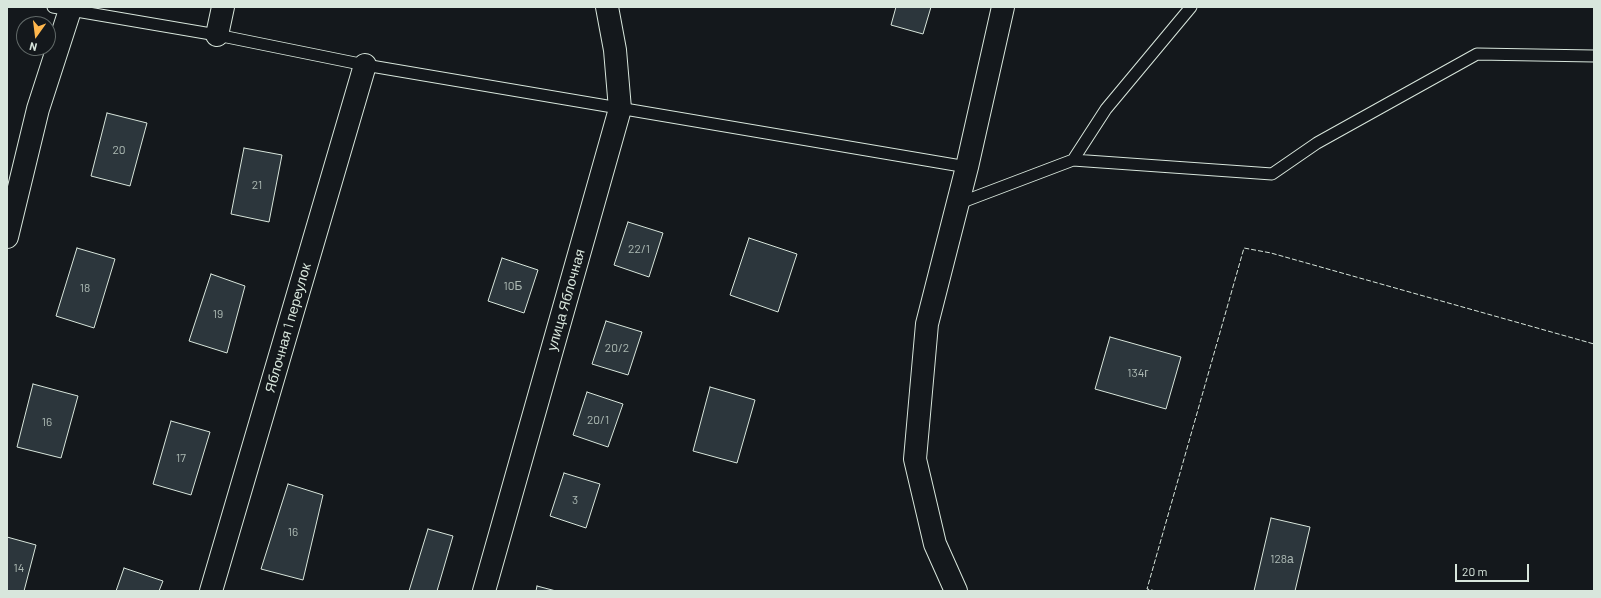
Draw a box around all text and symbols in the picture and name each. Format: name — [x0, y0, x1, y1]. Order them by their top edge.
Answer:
north arrow — [16, 16, 56, 56]
text: N — [28, 40, 38, 54]
house number: 20 — [112, 143, 126, 157]
house number: 21 — [252, 178, 262, 192]
house number: 22/1 — [628, 242, 650, 256]
street label: улица Яблочная — [543, 247, 589, 353]
street label: Яблочная 1 переулок — [261, 261, 315, 395]
house number: 10Б — [504, 279, 522, 293]
house number: 18 — [80, 281, 90, 295]
house number: 19 — [213, 307, 223, 321]
house number: 20/2 — [605, 341, 629, 355]
house number: 134г — [1127, 366, 1149, 380]
house number: 20/1 — [587, 413, 609, 427]
house number: 16 — [42, 415, 52, 429]
house number: 17 — [176, 451, 186, 465]
house number: 3 — [572, 493, 578, 507]
house number: 16 — [288, 525, 298, 539]
house number: 128а — [1270, 552, 1294, 566]
scale bar — [1457, 556, 1531, 582]
house number: 14 — [14, 561, 24, 575]
text: 20 m — [1462, 564, 1488, 578]

